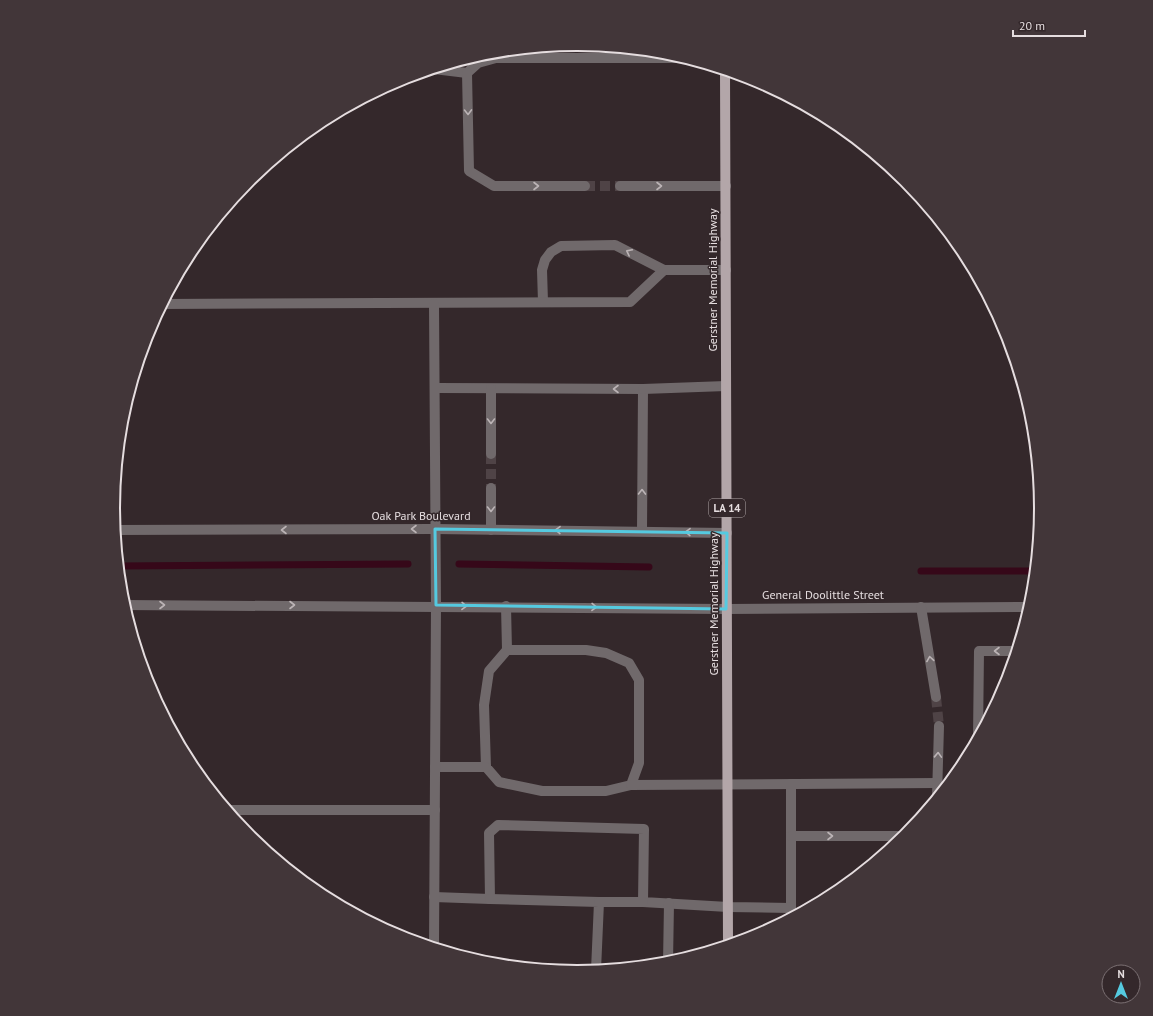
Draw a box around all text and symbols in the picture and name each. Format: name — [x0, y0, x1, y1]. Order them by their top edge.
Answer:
scale bar — [1013, 12, 1085, 38]
text: 20 m — [1019, 18, 1045, 33]
one-way arrow — [463, 109, 472, 115]
one-way arrow — [533, 182, 539, 190]
one-way arrow — [656, 182, 662, 190]
street label: Gerstner Memorial Highway — [705, 208, 720, 351]
one-way arrow — [626, 249, 633, 257]
one-way arrow — [613, 385, 619, 393]
one-way arrow — [487, 418, 495, 424]
one-way arrow — [638, 489, 646, 495]
road number: LA 14 — [709, 499, 745, 517]
one-way arrow — [487, 506, 495, 512]
street label: Oak Park Boulevard — [371, 508, 471, 523]
one-way arrow — [281, 525, 287, 534]
one-way arrow — [411, 525, 417, 533]
one-way arrow — [555, 526, 561, 534]
one-way arrow — [685, 528, 691, 536]
street label: Gerstner Memorial Highway — [706, 532, 721, 675]
street label: General Doolittle Street — [762, 587, 884, 602]
one-way arrow — [159, 601, 165, 609]
one-way arrow — [289, 601, 295, 609]
one-way arrow — [461, 602, 467, 610]
one-way arrow — [591, 603, 597, 611]
one-way arrow — [994, 647, 1000, 655]
one-way arrow — [926, 656, 934, 662]
one-way arrow — [934, 752, 942, 758]
one-way arrow — [827, 832, 833, 840]
north arrow — [1101, 964, 1141, 1004]
text: N — [1117, 967, 1125, 981]

